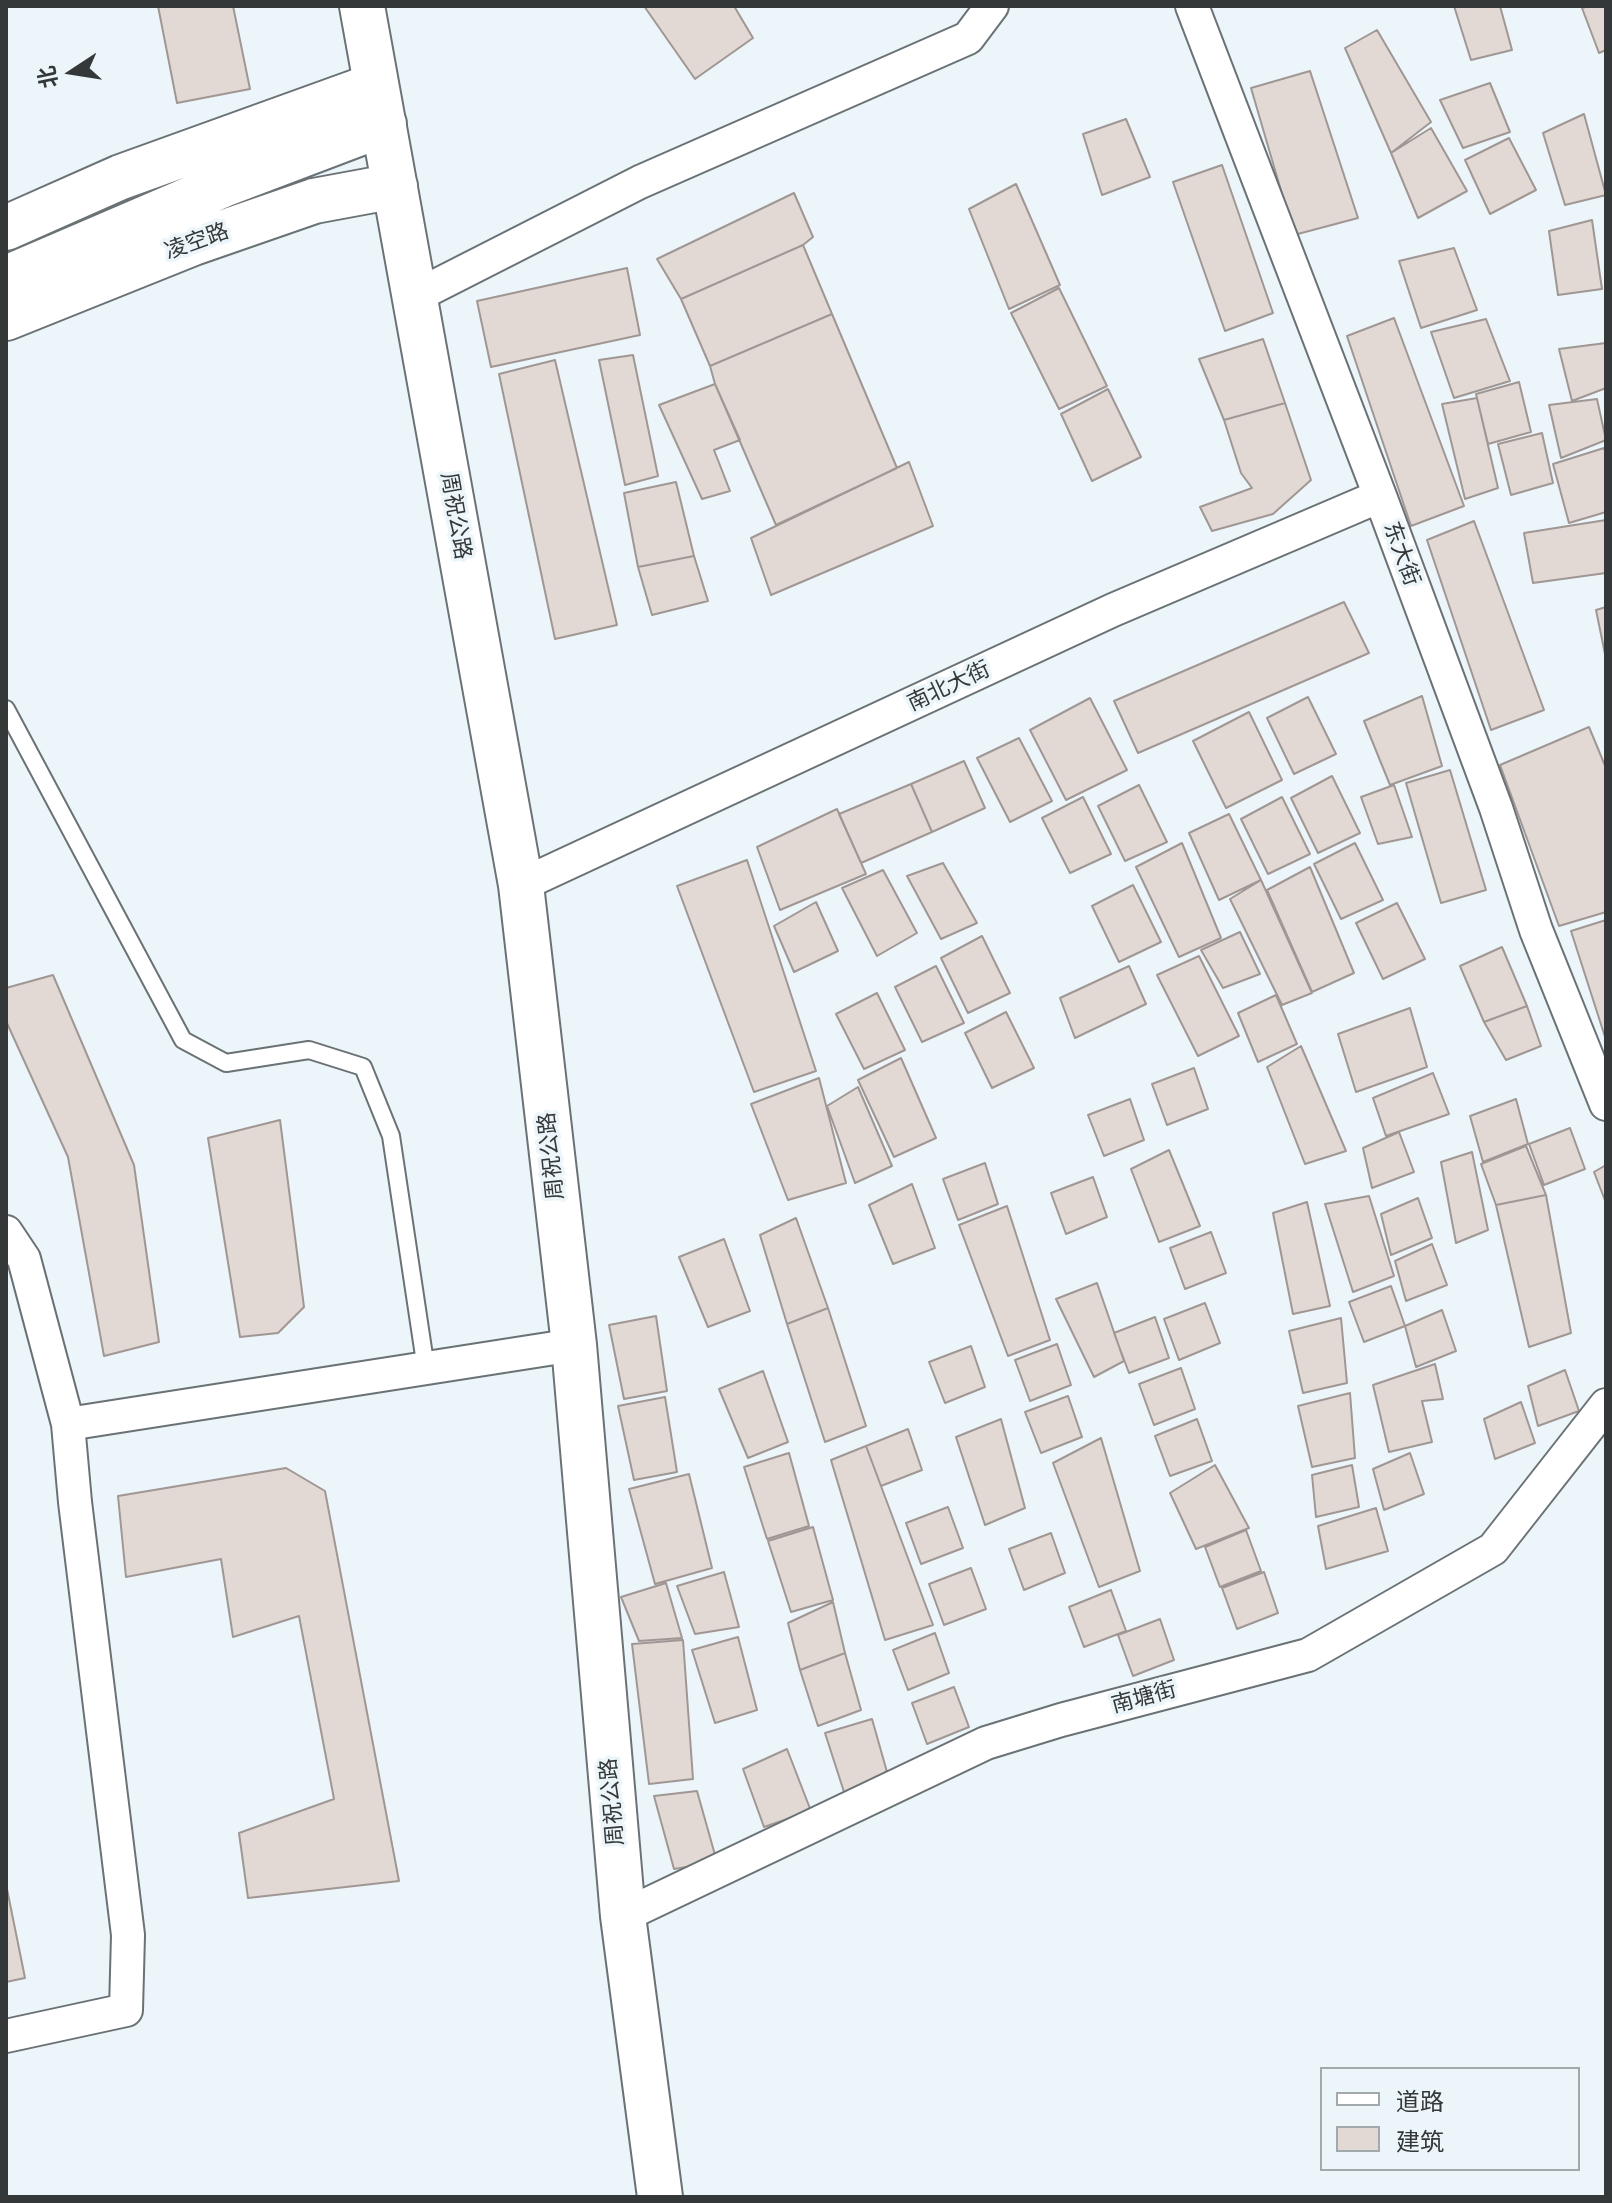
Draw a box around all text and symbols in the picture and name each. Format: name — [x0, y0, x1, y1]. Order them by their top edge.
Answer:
north arrow — [32, 32, 112, 112]
text: 北 — [34, 64, 63, 90]
street label: 凌空路 — [161, 218, 233, 266]
street label: 周祝公路 — [434, 470, 476, 562]
street label: 东大街 — [1377, 518, 1425, 590]
street label: 南北大街 — [904, 656, 994, 718]
street label: 周祝公路 — [534, 1111, 570, 1201]
street label: 南塘街 — [1109, 1677, 1179, 1719]
street label: 周祝公路 — [596, 1757, 630, 1847]
legend — [1320, 2067, 1580, 2171]
text: 道路 — [1396, 2088, 1444, 2115]
text: 建筑 — [1396, 2128, 1444, 2155]

